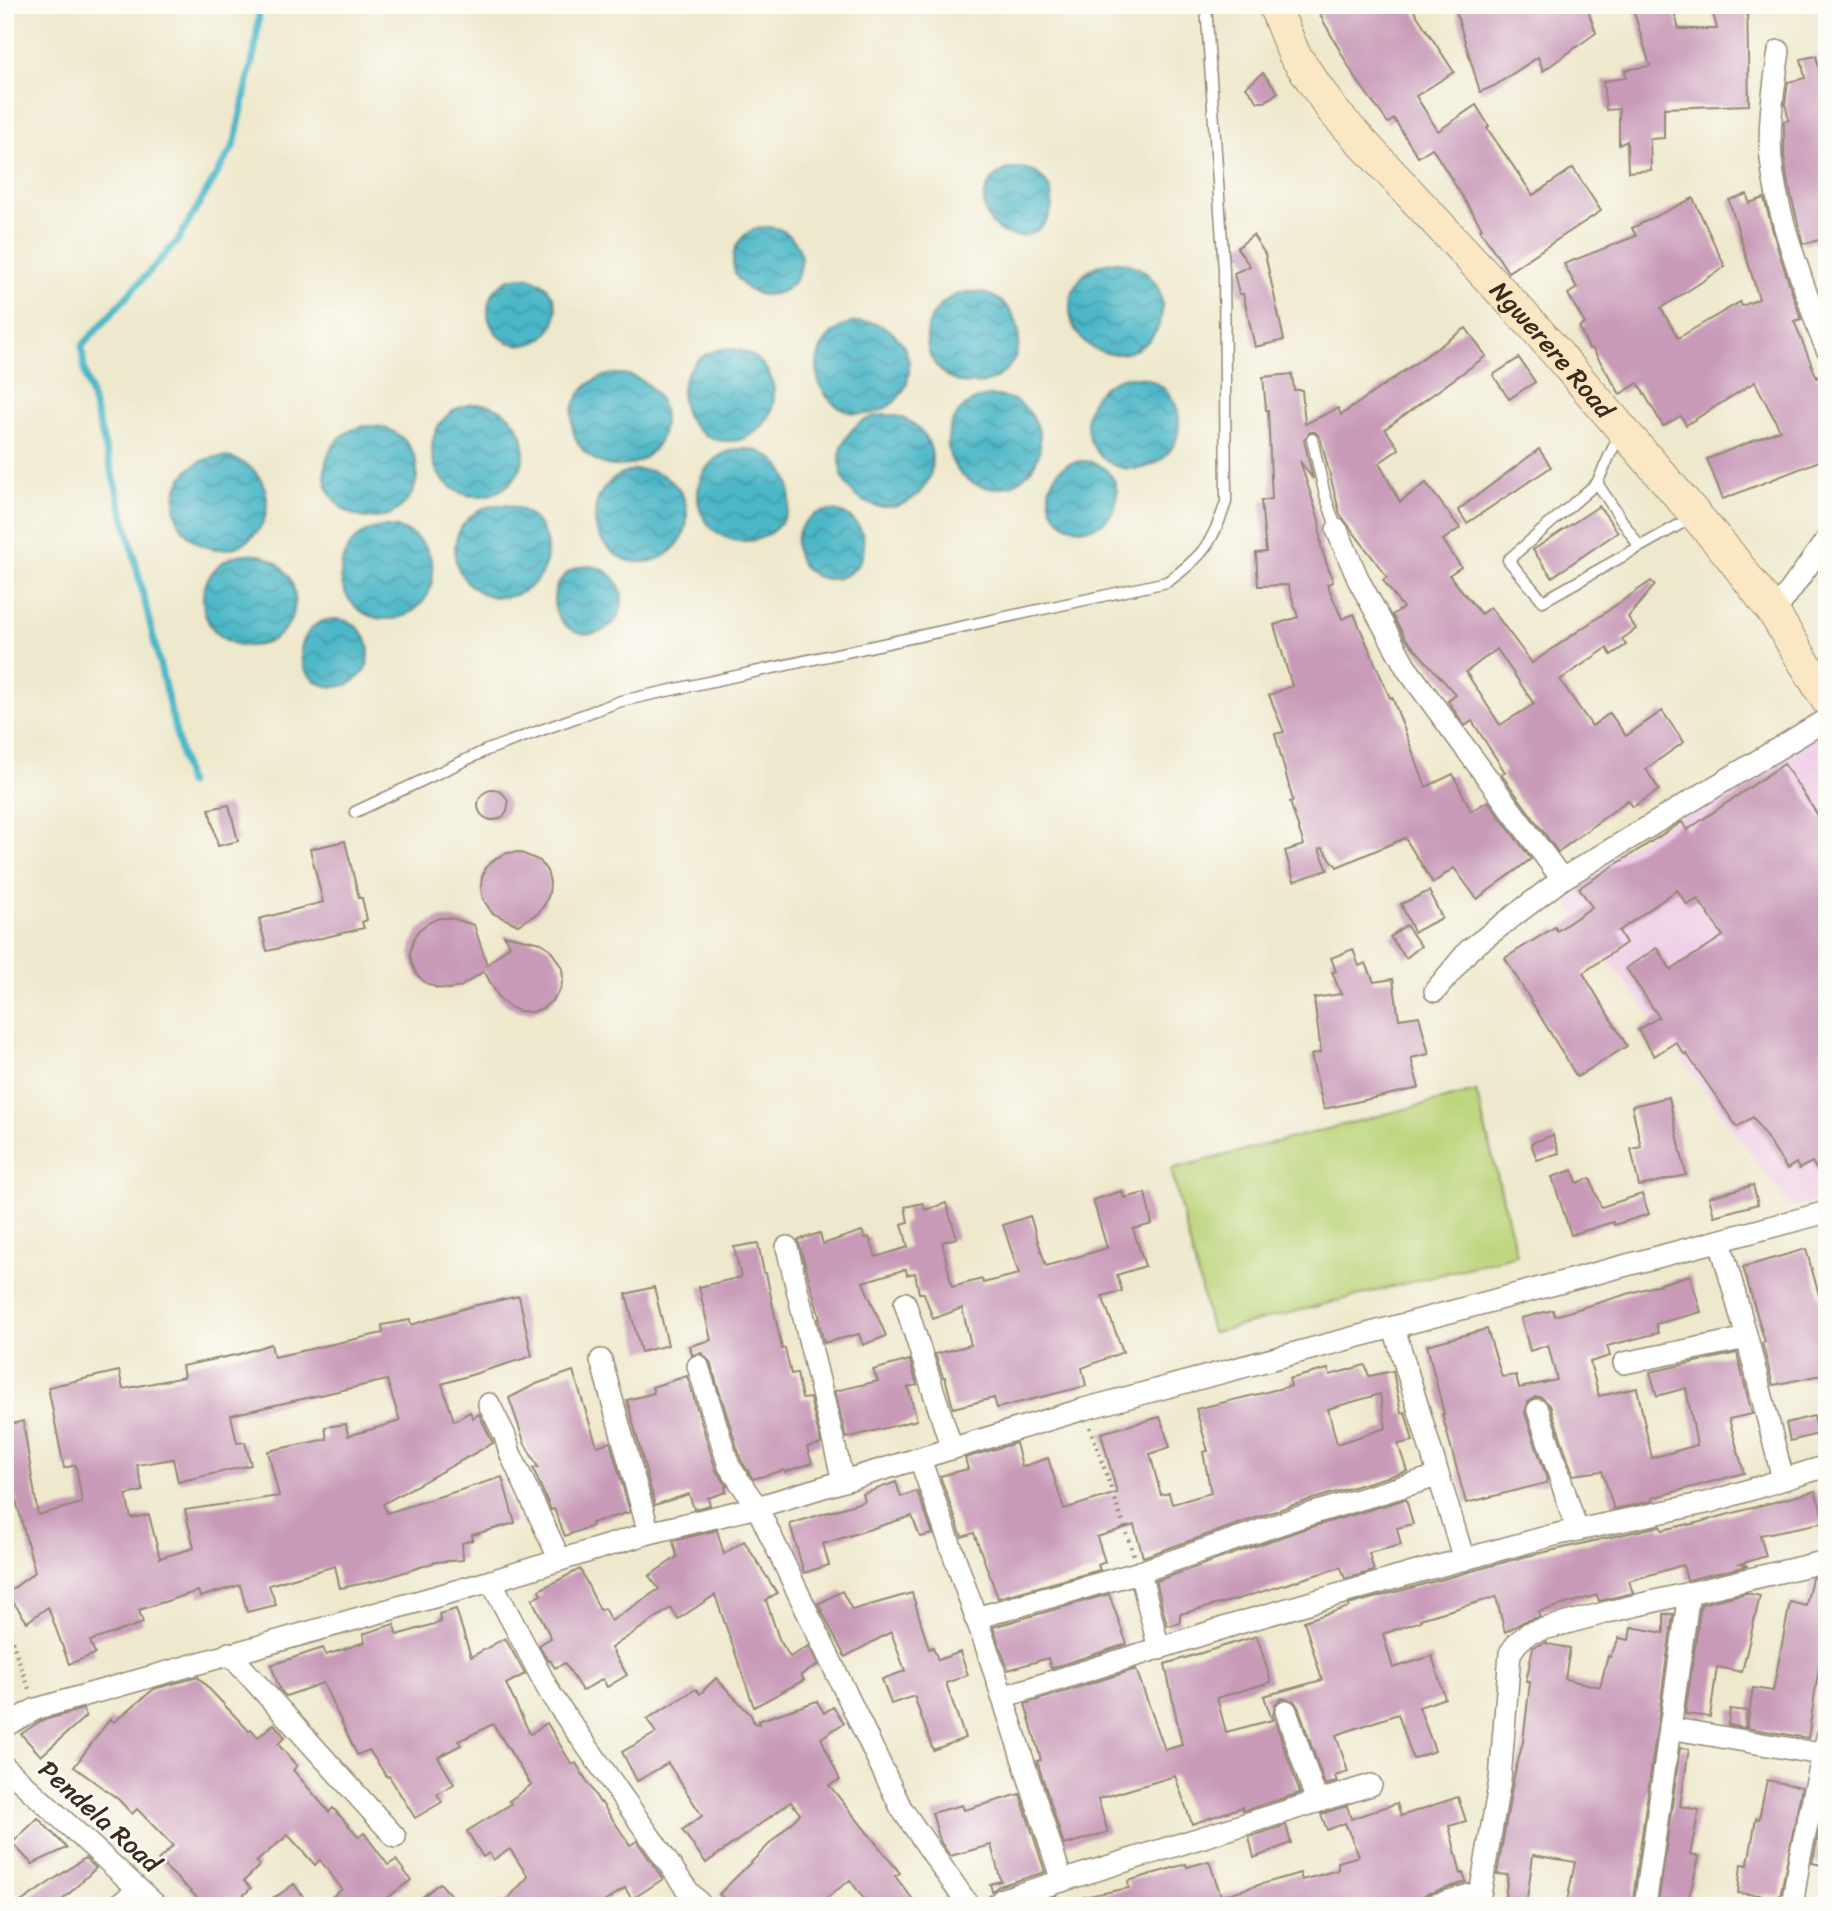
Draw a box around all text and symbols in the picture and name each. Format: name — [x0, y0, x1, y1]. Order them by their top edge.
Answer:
street label: Ngwerere Road — [1478, 269, 1628, 431]
street label: Pendela Road — [28, 1748, 174, 1886]

